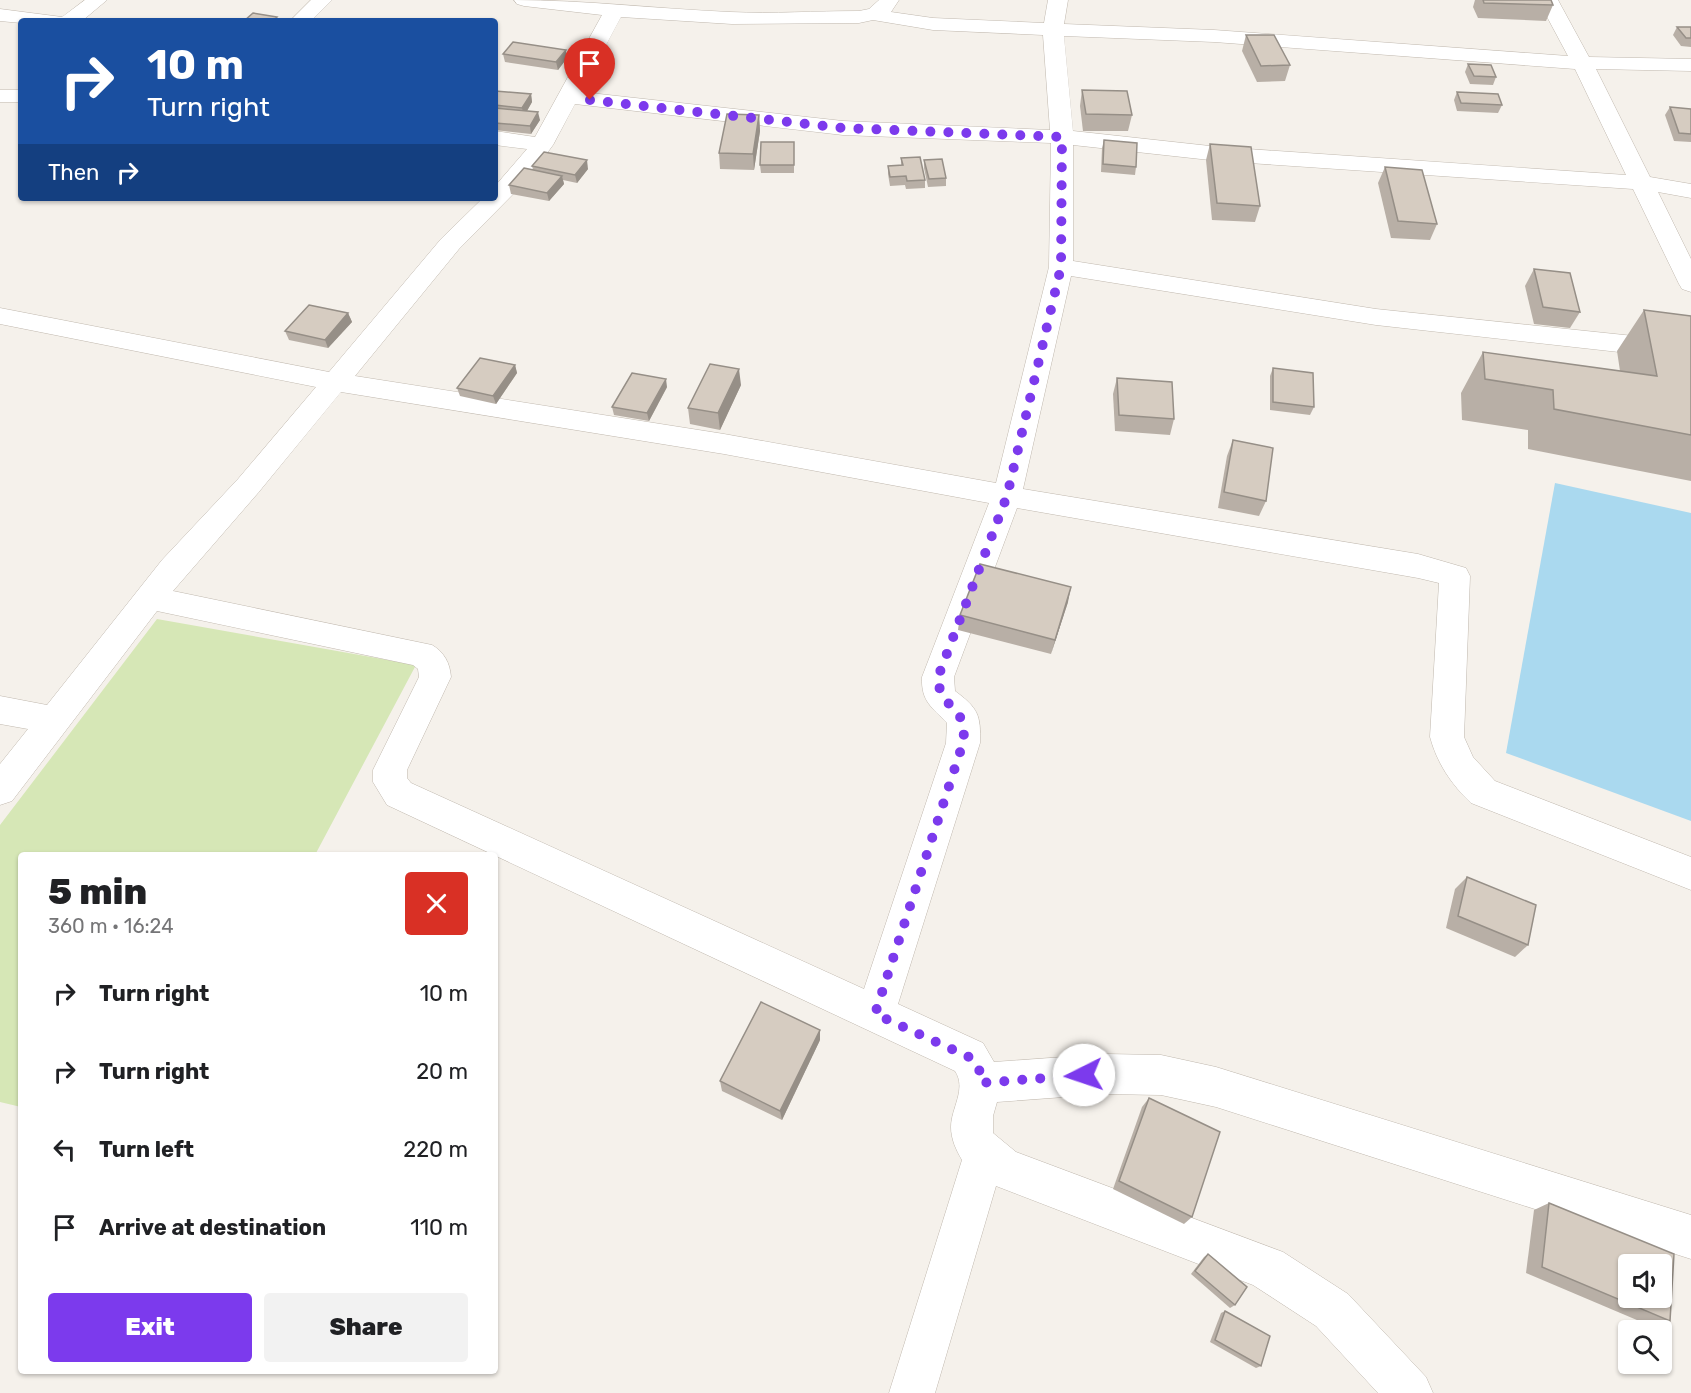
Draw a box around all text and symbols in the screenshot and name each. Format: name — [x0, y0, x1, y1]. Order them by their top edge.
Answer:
pin — [564, 38, 615, 100]
text: 10 m — [147, 40, 244, 90]
icon: right — [48, 42, 126, 120]
icon: arrive — [573, 47, 606, 80]
text: Turn right — [147, 91, 270, 123]
icon: right — [111, 156, 144, 189]
text: Then — [48, 159, 99, 186]
text: 5 min — [48, 870, 147, 913]
button: close — [405, 872, 468, 935]
text: 360 m · 16:24 — [48, 914, 174, 938]
icon: right — [48, 977, 81, 1010]
text: Turn right — [99, 980, 209, 1007]
text: 10 m — [420, 980, 468, 1007]
position arrow — [1052, 1043, 1116, 1107]
icon: right — [48, 1055, 81, 1088]
text: Turn right — [99, 1058, 209, 1085]
text: 20 m — [416, 1058, 468, 1085]
icon: left — [48, 1133, 81, 1166]
text: Turn left — [99, 1136, 194, 1163]
text: 220 m — [403, 1136, 468, 1163]
icon: arrive — [48, 1211, 81, 1244]
text: Arrive at destination — [99, 1214, 326, 1241]
text: 110 m — [410, 1214, 468, 1241]
map controls — [1618, 1254, 1672, 1374]
button: sound — [1618, 1254, 1672, 1308]
button: Exit — [48, 1293, 252, 1362]
button: Share — [264, 1293, 468, 1362]
button: search — [1618, 1320, 1672, 1374]

